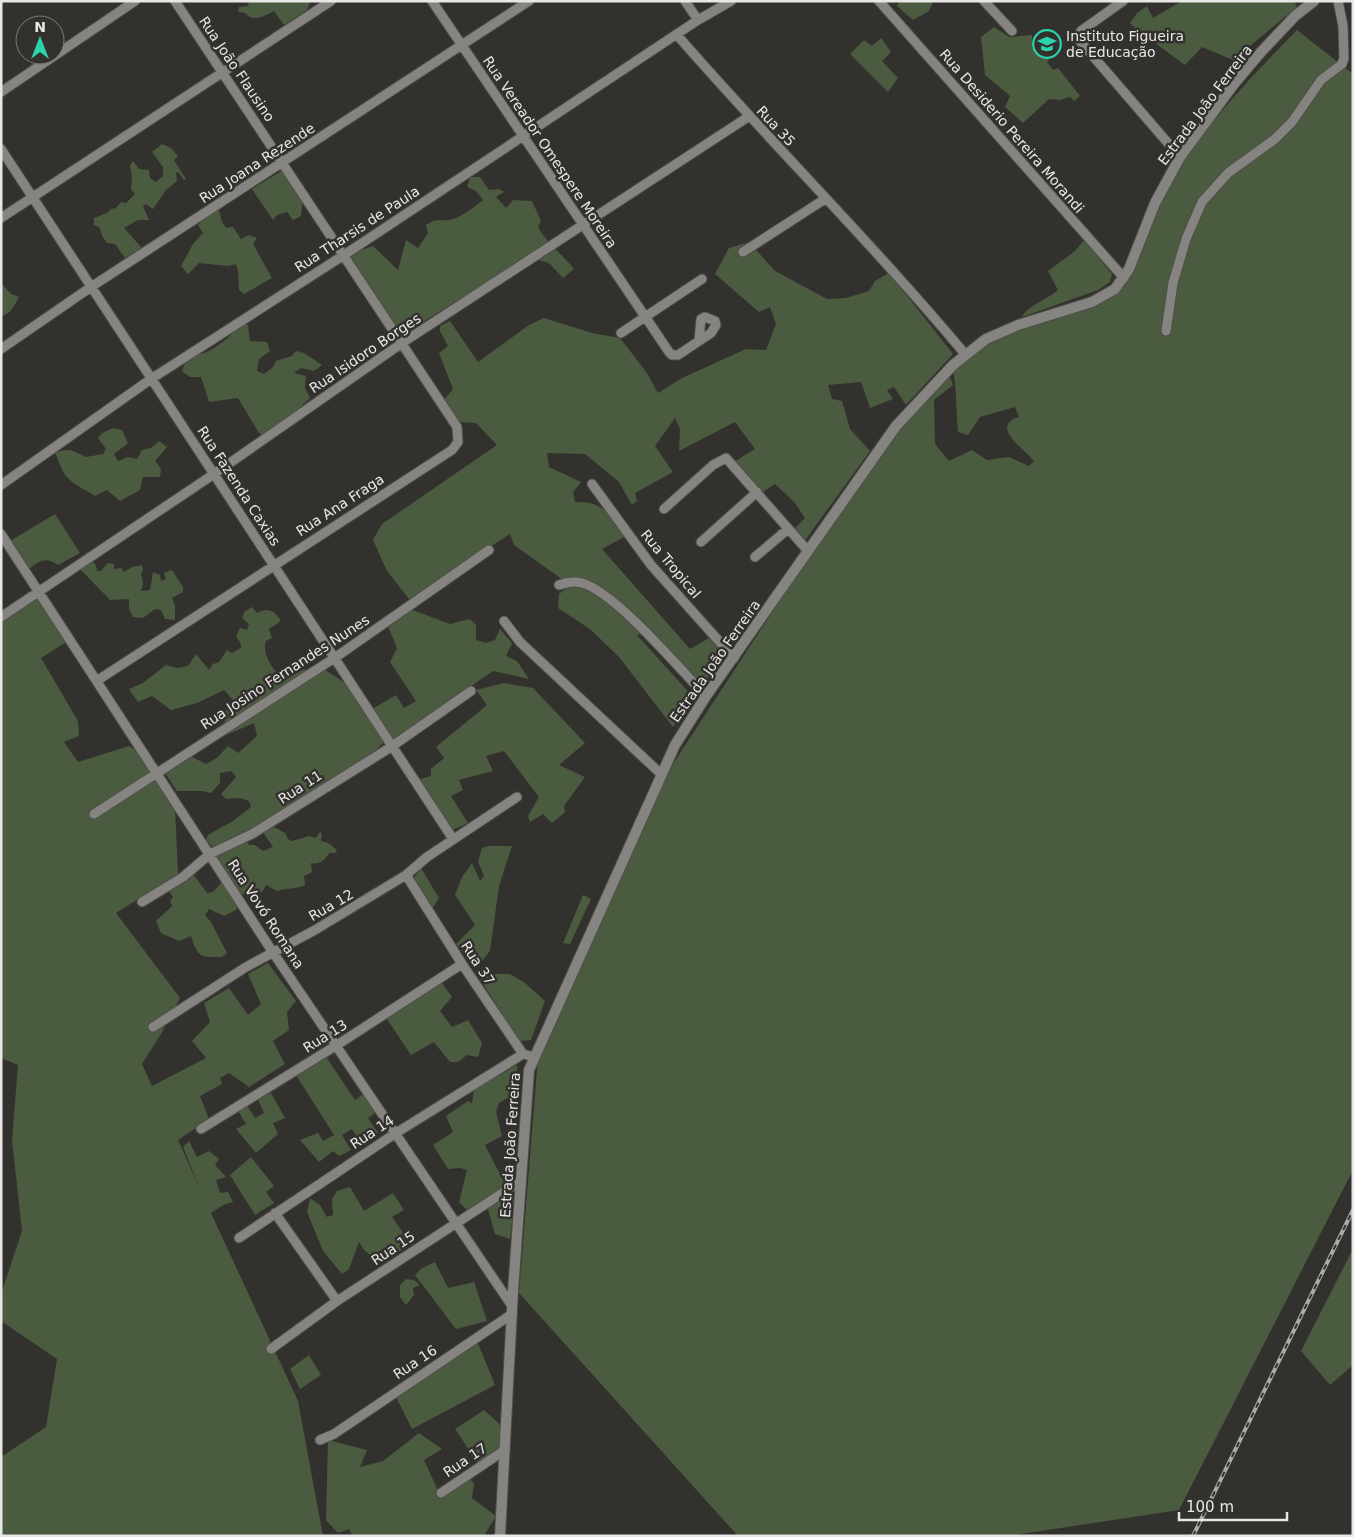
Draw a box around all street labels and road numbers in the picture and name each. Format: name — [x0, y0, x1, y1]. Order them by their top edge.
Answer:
street label: Rua João Flausino — [196, 13, 278, 125]
street label: Estrada João Ferreira — [1155, 42, 1255, 168]
street label: Rua Desiderio Pereira Morandi — [937, 46, 1087, 216]
street label: Rua Vereador Omespere Moreira — [480, 53, 620, 251]
street label: Rua 35 — [753, 103, 799, 149]
street label: Rua Joana Rezende — [196, 120, 318, 206]
street label: Rua Tharsis de Paula — [292, 183, 422, 275]
street label: Rua Isidoro Borges — [306, 310, 424, 396]
street label: Rua Fazenda Caxias — [194, 423, 284, 549]
street label: Rua Ana Fraga — [293, 471, 387, 539]
street label: Rua Tropical — [638, 527, 704, 601]
street label: Estrada João Ferreira — [667, 597, 763, 725]
street label: Rua Josino Fernandes Nunes — [198, 611, 372, 733]
street label: Rua 11 — [275, 767, 325, 807]
street label: Rua Vovó Romana — [225, 857, 307, 971]
street label: Rua 12 — [306, 886, 356, 924]
street label: Rua 37 — [458, 938, 498, 988]
street label: Rua 13 — [300, 1016, 350, 1056]
street label: Estrada João Ferreira — [497, 1072, 523, 1218]
street label: Rua 14 — [347, 1112, 397, 1152]
street label: Rua 15 — [368, 1228, 418, 1268]
street label: Rua 16 — [390, 1342, 440, 1382]
street label: Rua 17 — [440, 1440, 490, 1480]

